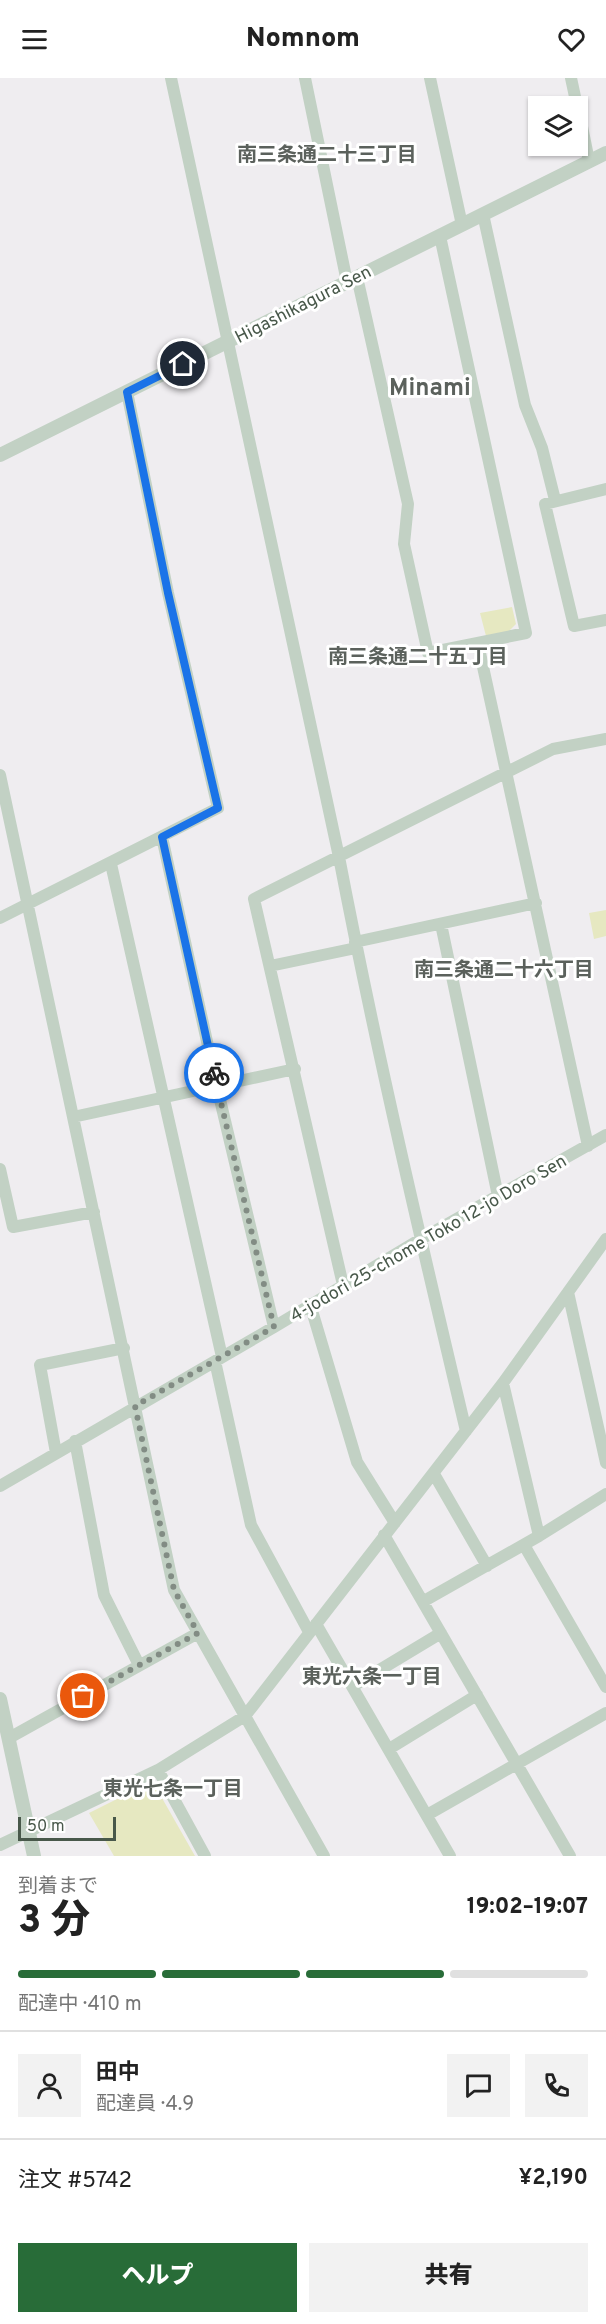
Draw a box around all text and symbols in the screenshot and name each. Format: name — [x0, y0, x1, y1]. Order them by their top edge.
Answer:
text: Nomnom — [246, 22, 360, 56]
icon: menu — [18, 23, 51, 56]
icon: heart — [555, 23, 588, 56]
map controls — [528, 96, 588, 156]
button: layers — [528, 96, 588, 156]
district label: 南三条通二十三丁目 — [237, 143, 417, 169]
street label: Higashikagura Sen — [232, 261, 376, 350]
pin — [157, 338, 208, 389]
icon: home — [166, 347, 199, 380]
district label: Minami — [389, 374, 471, 404]
district label: 南三条通二十五丁目 — [328, 645, 508, 671]
district label: 南三条通二十六丁目 — [414, 958, 594, 984]
courier — [184, 1043, 244, 1103]
icon: bike — [198, 1057, 231, 1090]
street label: 4-jodori 25-chome Toko 12-jo Doro Sen — [286, 1150, 571, 1328]
district label: 東光六条一丁目 — [302, 1665, 442, 1691]
pin — [57, 1670, 108, 1721]
icon: bag — [66, 1679, 99, 1712]
district label: 東光七条一丁目 — [103, 1777, 243, 1803]
scale bar — [18, 1814, 116, 1842]
text: 50 m — [27, 1817, 65, 1837]
text: 到着まで — [18, 1874, 98, 1900]
text: 19:02–19:07 — [467, 1894, 588, 1921]
text: 3 分 — [18, 1898, 90, 1947]
text: 配達中 · 410 m — [18, 1992, 142, 2018]
button: person — [18, 2054, 81, 2117]
button: chat — [447, 2054, 510, 2117]
button: phone — [525, 2054, 588, 2117]
text: 田中 — [96, 2060, 140, 2087]
text: 配達員 · 4.9 — [96, 2092, 194, 2118]
text: ¥2,190 — [519, 2165, 588, 2192]
text: 注文 #5742 — [18, 2168, 132, 2195]
button: ヘルプ — [18, 2243, 297, 2312]
button: 共有 — [309, 2243, 588, 2312]

